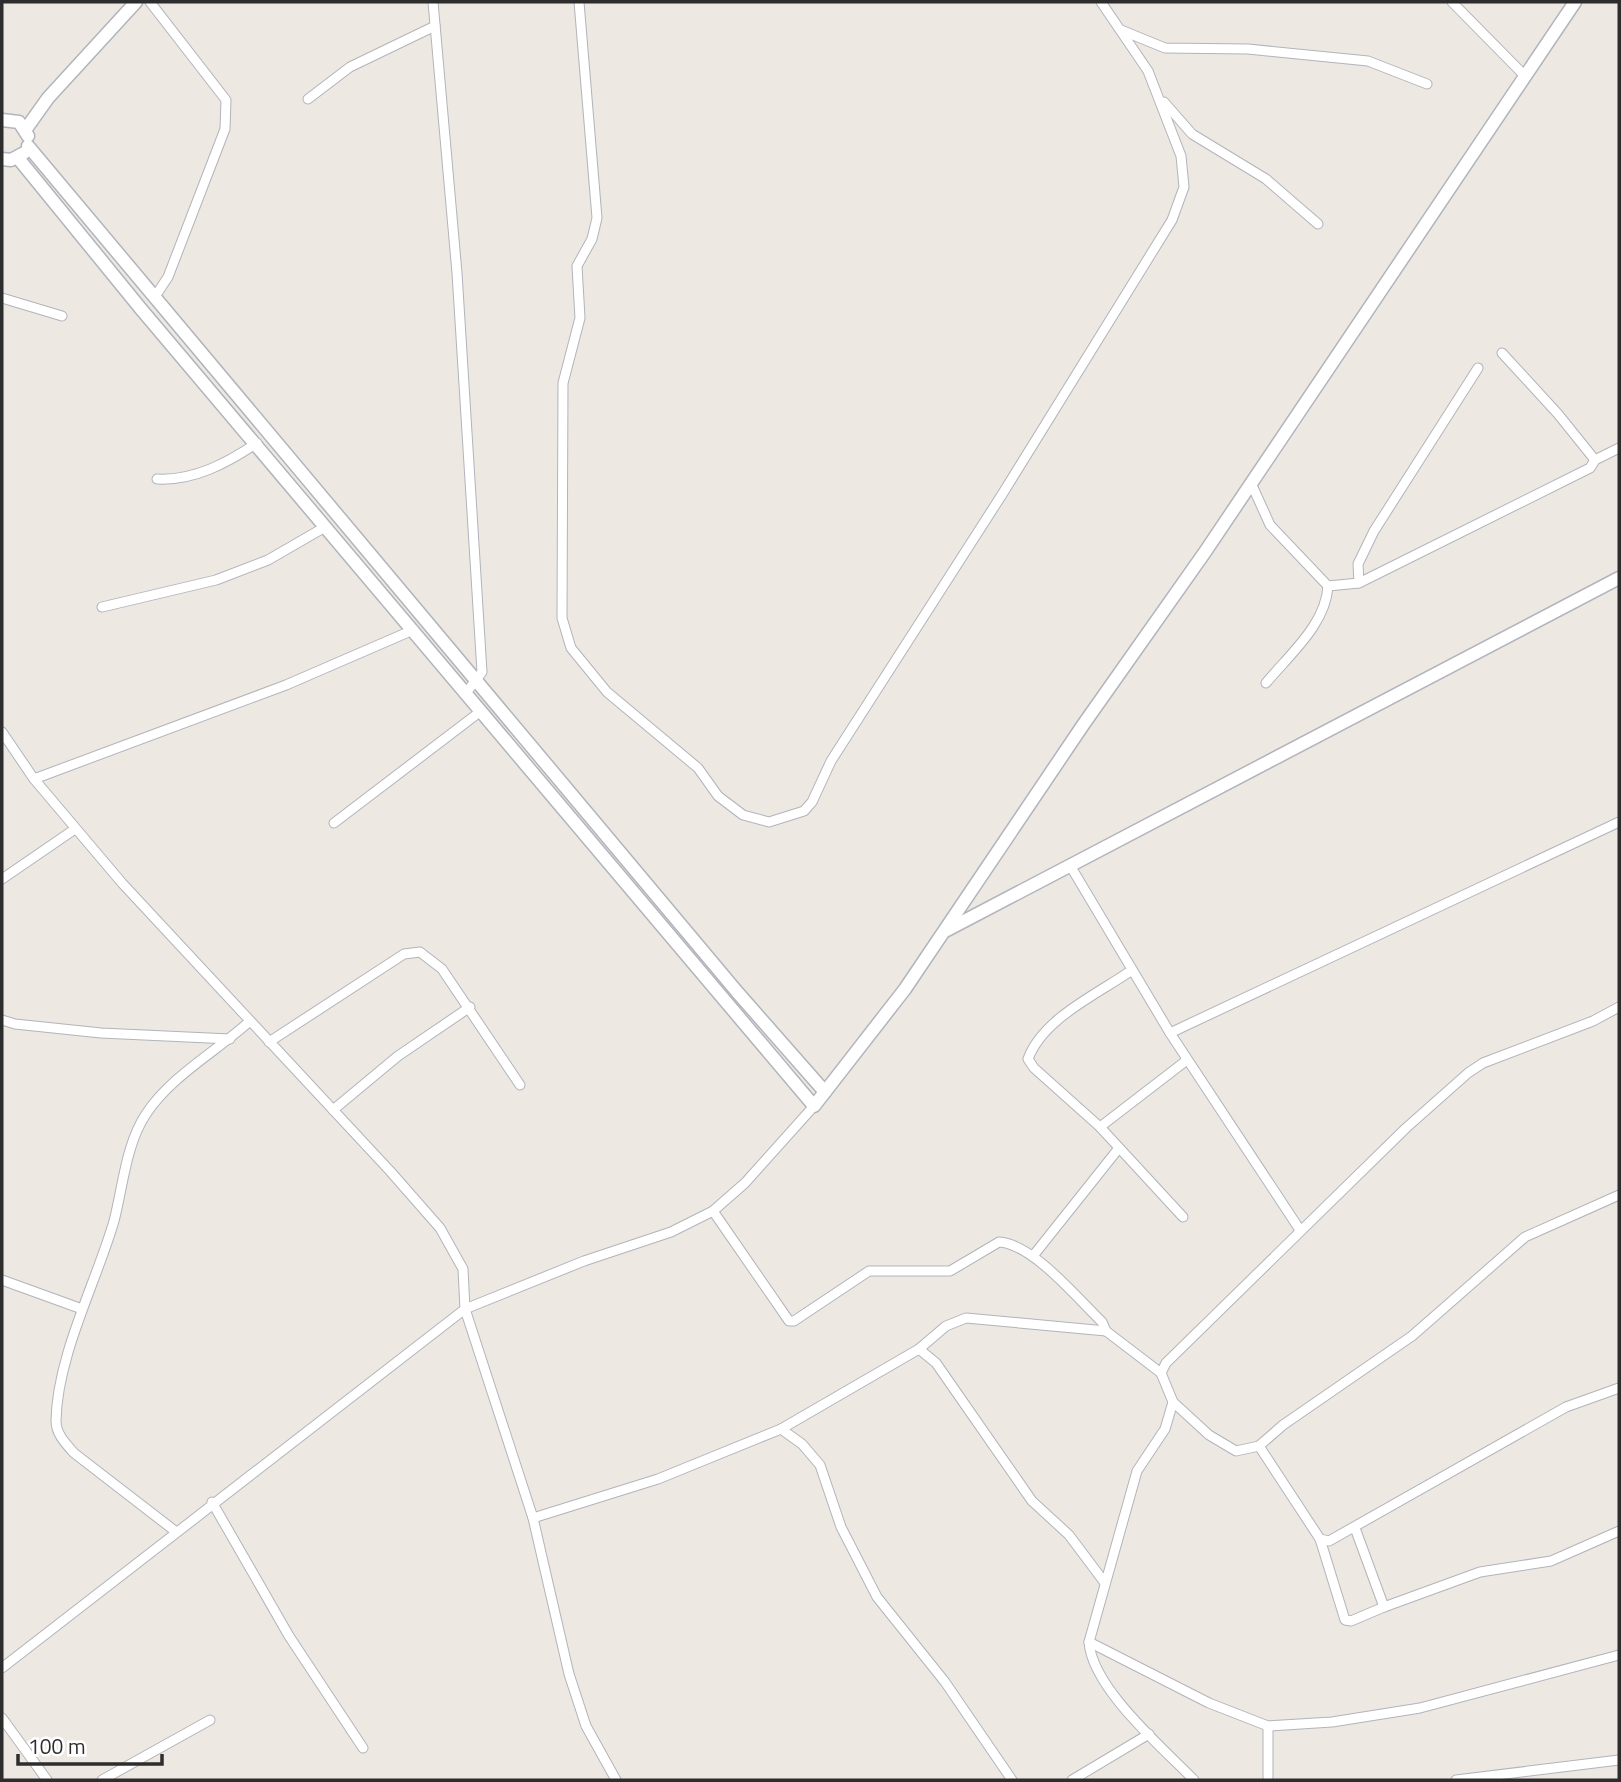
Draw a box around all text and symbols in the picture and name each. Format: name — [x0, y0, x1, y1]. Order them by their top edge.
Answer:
scale bar — [18, 1722, 161, 1766]
text: 100 m — [28, 1730, 85, 1762]

